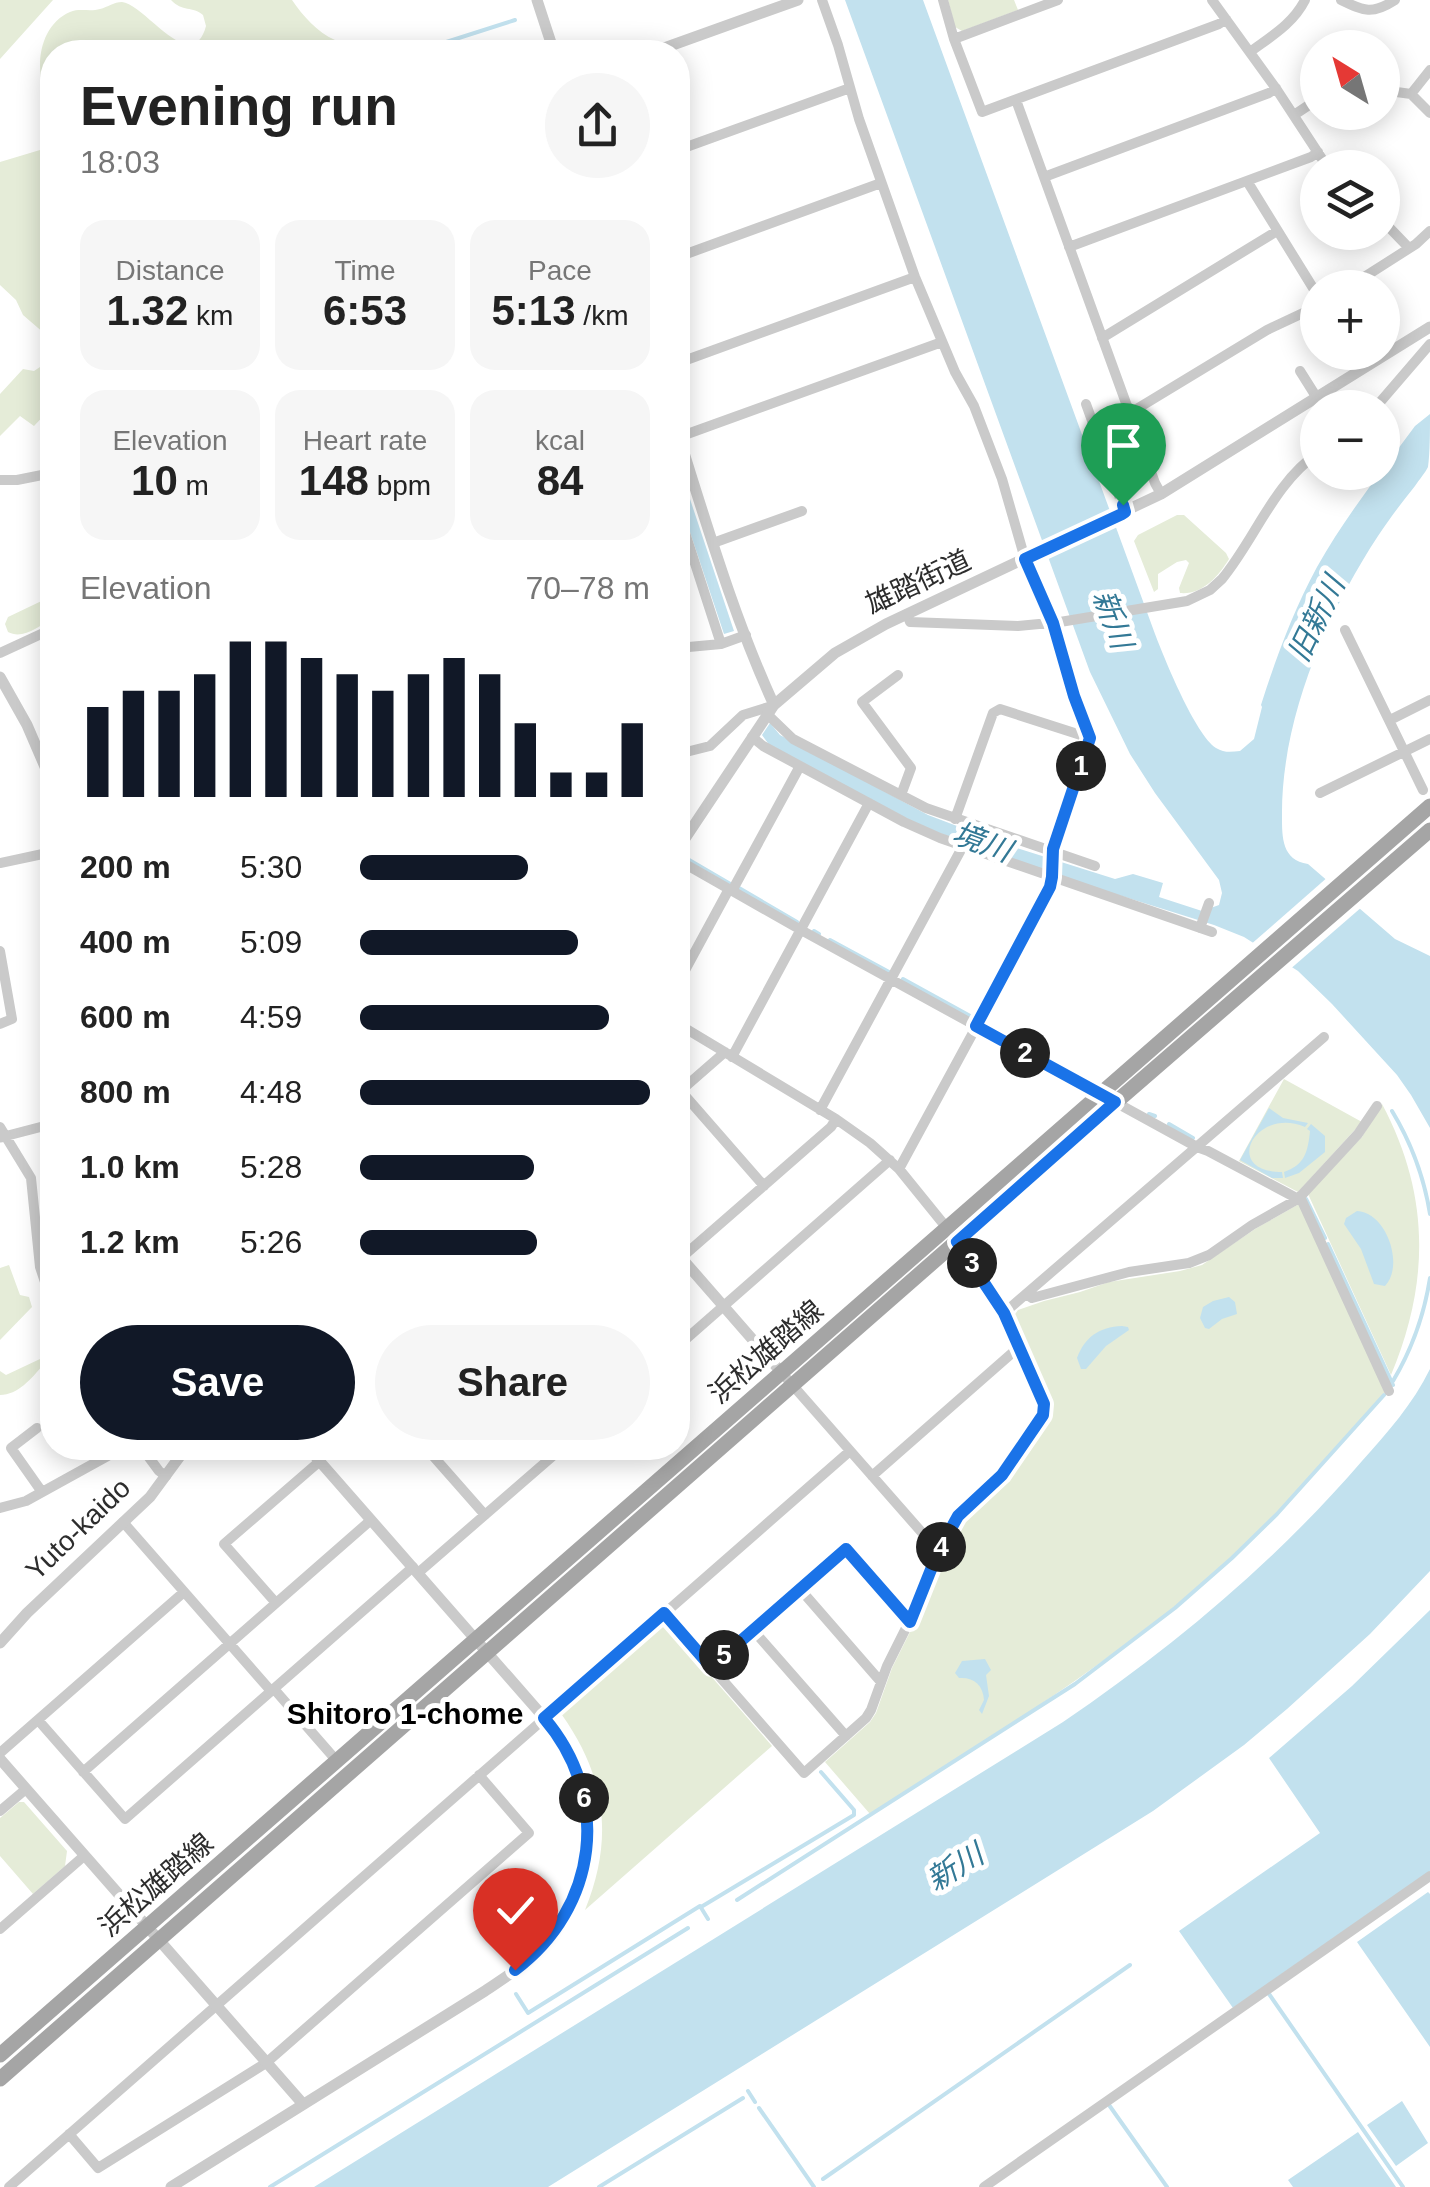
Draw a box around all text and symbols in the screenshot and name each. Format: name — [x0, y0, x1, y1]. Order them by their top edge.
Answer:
north arrow — [1300, 30, 1400, 130]
map controls — [1300, 30, 1400, 490]
button: share — [545, 73, 650, 178]
text: Evening run — [80, 75, 398, 137]
text: 18:03 — [80, 144, 160, 180]
button: layers — [1300, 150, 1400, 250]
text: Distance — [116, 255, 224, 286]
text: Time — [334, 255, 396, 286]
text: Pace — [528, 255, 592, 286]
button: + — [1300, 270, 1400, 370]
text: 1.32 — [107, 287, 188, 334]
text: 6:53 — [323, 287, 407, 334]
text: 5:13 — [492, 287, 576, 334]
text: km — [188, 300, 233, 331]
text: /km — [576, 300, 628, 331]
button: − — [1300, 390, 1400, 490]
pin — [1081, 403, 1166, 506]
icon: arrive — [1096, 418, 1151, 473]
text: Elevation — [112, 425, 228, 456]
text: Heart rate — [303, 425, 427, 456]
text: kcal — [535, 425, 585, 456]
text: 10 — [131, 457, 178, 504]
text: 148 — [299, 457, 369, 504]
text: 84 — [537, 457, 583, 504]
text: m — [178, 470, 209, 501]
text: bpm — [369, 470, 431, 501]
street label: 雄踏街道 — [861, 544, 975, 620]
water label: 旧新川 — [1281, 569, 1352, 667]
text: Elevation — [80, 570, 212, 606]
text: 70–78 m — [525, 570, 650, 606]
water label: 新川 — [1087, 585, 1140, 656]
pin: 1 — [1056, 741, 1106, 791]
text: 1 — [1073, 750, 1089, 781]
water label: 境川 — [948, 816, 1019, 869]
text: 200 m — [80, 849, 171, 885]
text: 5:30 — [240, 849, 302, 885]
text: 400 m — [80, 924, 171, 960]
text: 5:09 — [240, 924, 302, 960]
text: 600 m — [80, 999, 171, 1035]
text: 4:59 — [240, 999, 302, 1035]
pin: 2 — [1000, 1028, 1050, 1078]
text: 2 — [1017, 1037, 1033, 1068]
text: 800 m — [80, 1074, 171, 1110]
text: 4:48 — [240, 1074, 302, 1110]
text: 1.0 km — [80, 1149, 180, 1185]
text: 5:28 — [240, 1149, 302, 1185]
text: 1.2 km — [80, 1224, 180, 1260]
text: 5:26 — [240, 1224, 302, 1260]
pin: 3 — [947, 1238, 997, 1288]
text: 3 — [964, 1247, 980, 1278]
street label: 浜松雄踏線 — [703, 1294, 829, 1410]
button: Save — [80, 1325, 355, 1440]
button: Share — [375, 1325, 650, 1440]
street label: Yuto-kaido — [20, 1472, 136, 1586]
pin: 4 — [916, 1522, 966, 1572]
text: 4 — [933, 1531, 949, 1562]
pin: 5 — [699, 1630, 749, 1680]
text: 5 — [716, 1639, 732, 1670]
district label: Shitoro 1-chome — [287, 1697, 523, 1730]
pin: 6 — [559, 1773, 609, 1823]
text: 6 — [576, 1782, 592, 1813]
street label: 浜松雄踏線 — [93, 1827, 219, 1943]
water label: 新川 — [921, 1836, 992, 1897]
pin — [473, 1868, 558, 1971]
icon: check — [488, 1883, 543, 1938]

